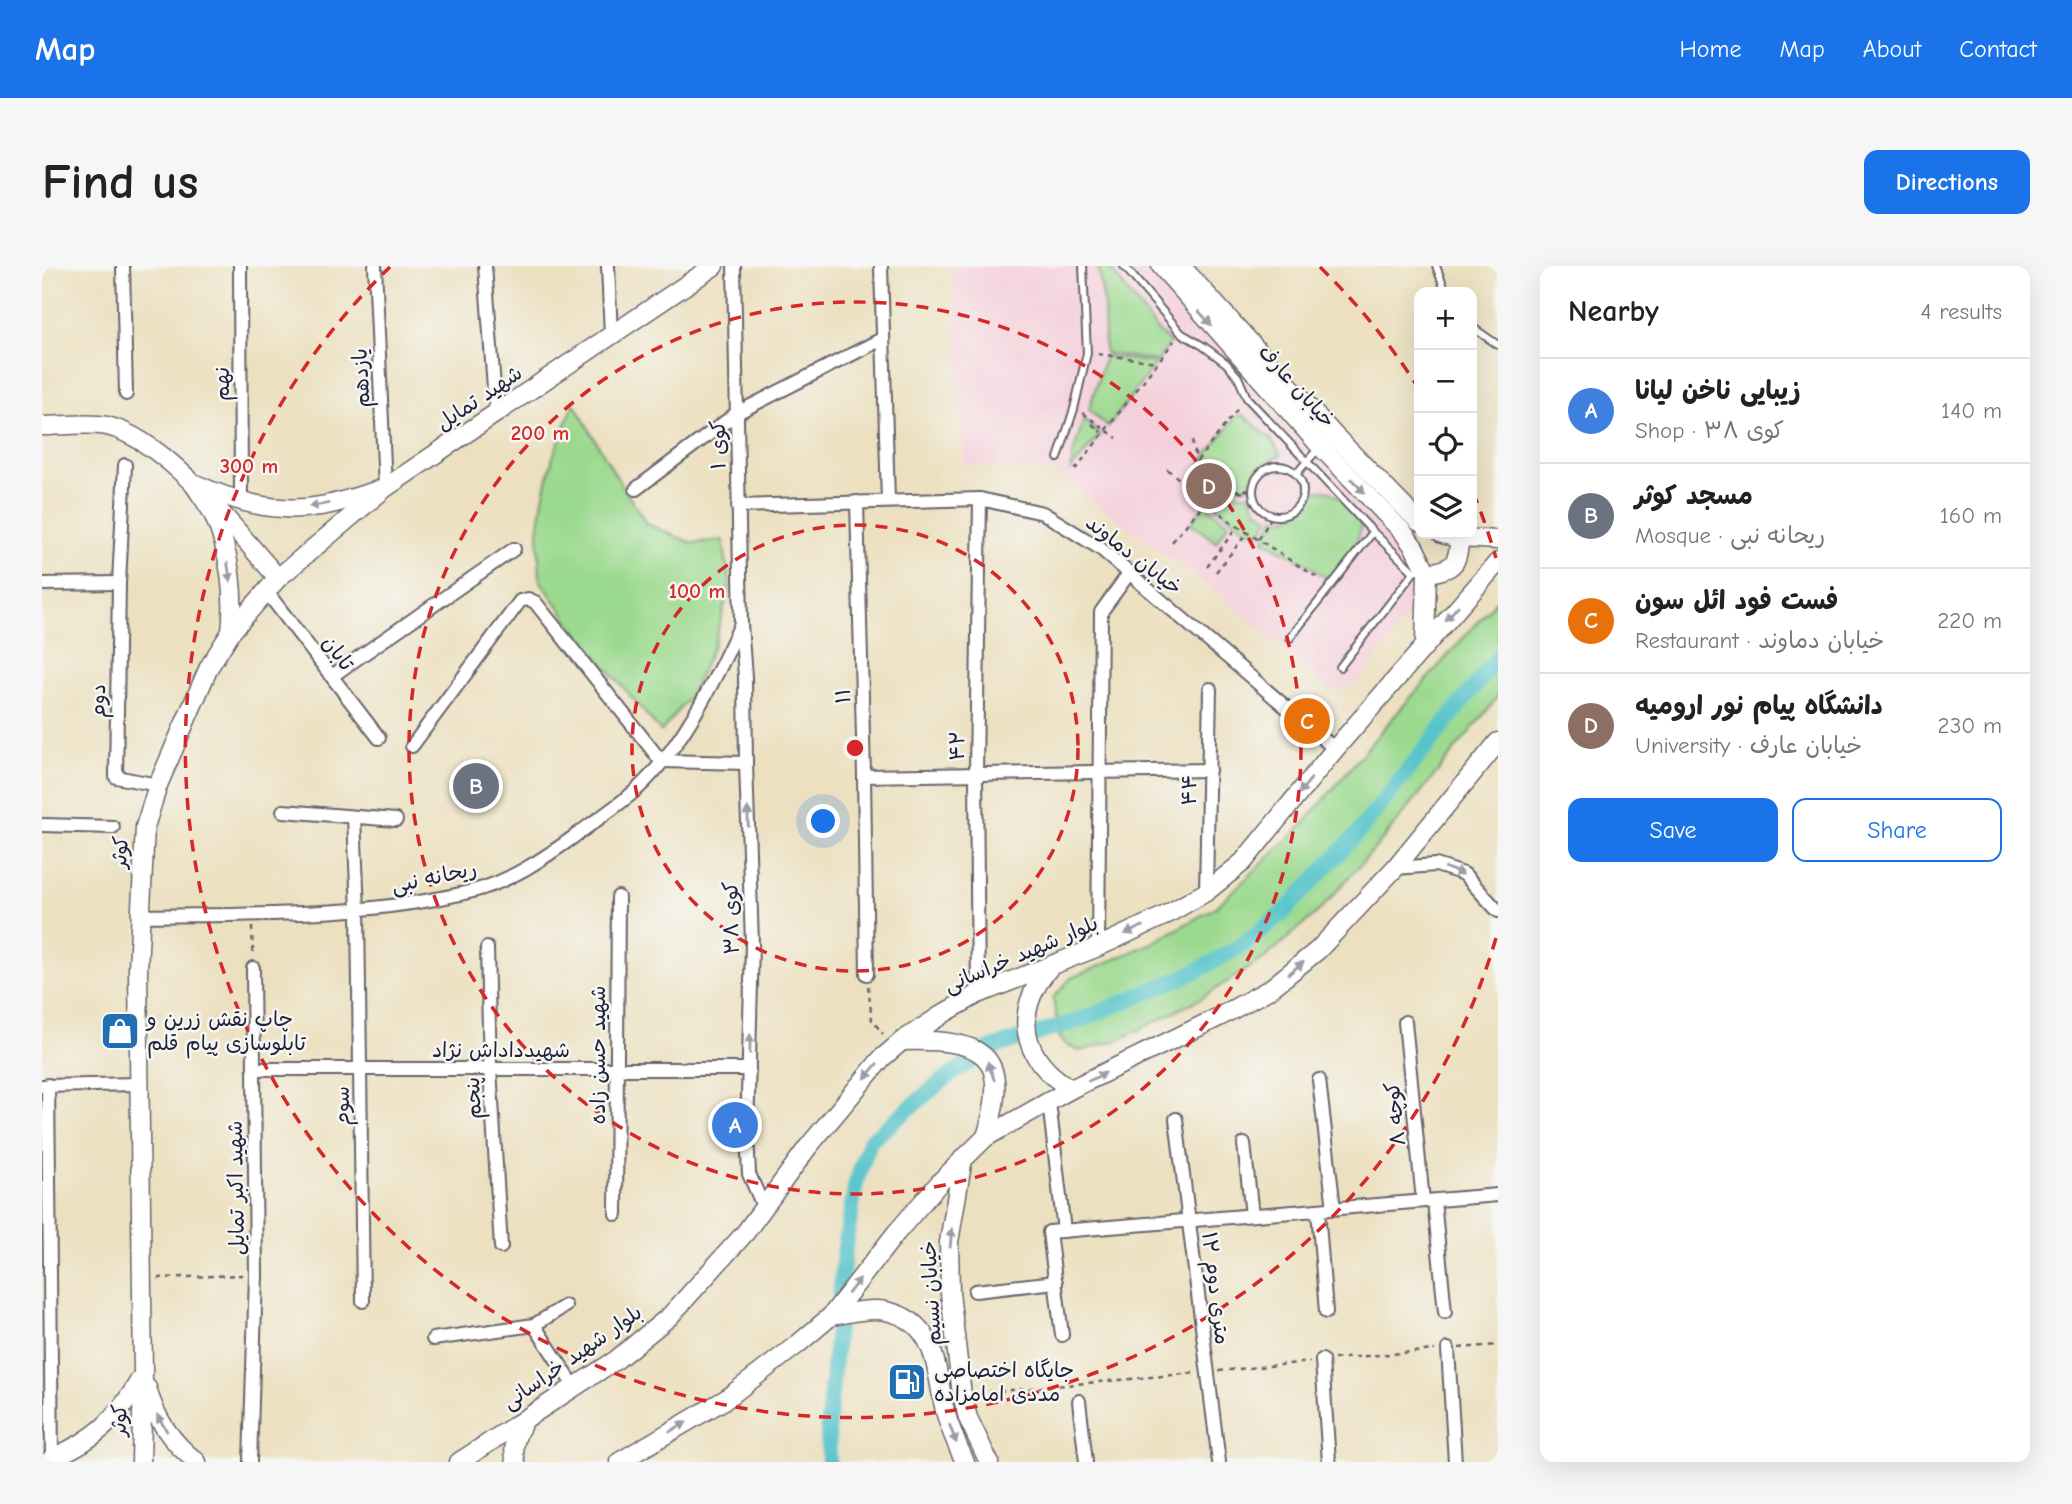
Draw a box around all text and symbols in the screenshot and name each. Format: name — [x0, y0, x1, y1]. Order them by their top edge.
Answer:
text: Map — [35, 30, 96, 68]
text: Home — [1680, 35, 1741, 63]
text: Map — [1779, 35, 1825, 63]
text: About — [1863, 35, 1921, 63]
text: Contact — [1959, 35, 2037, 63]
button: Directions — [1864, 150, 2030, 214]
text: Find us — [42, 154, 198, 210]
map controls — [1414, 287, 1477, 539]
button: + — [1414, 287, 1477, 350]
text: Nearby — [1568, 294, 1659, 329]
text: 4 results — [1920, 298, 2002, 325]
one-way arrow — [1197, 309, 1212, 326]
street label: خیابان عارف — [1253, 340, 1340, 433]
street label: یازدهم — [347, 347, 379, 408]
button: − — [1414, 350, 1477, 413]
street label: شهید تمایل — [431, 361, 527, 435]
street label: نهم — [210, 367, 238, 401]
text: زیبایی ناخن لیانا — [1635, 376, 1801, 406]
text: A — [1585, 397, 1597, 424]
text: 140 m — [1941, 397, 2002, 424]
button: locate — [1414, 413, 1477, 476]
text: Shop · کوی ۳۸ — [1635, 417, 1784, 444]
street label: کوی ۱ — [706, 420, 731, 470]
text: 200 m — [511, 421, 569, 445]
text: 300 m — [220, 454, 278, 478]
pin: D — [1186, 460, 1232, 512]
button: layers — [1414, 476, 1477, 539]
one-way arrow — [1350, 477, 1366, 494]
text: مسجد کوثر — [1635, 481, 1753, 511]
one-way arrow — [308, 500, 330, 511]
text: B — [1584, 502, 1598, 529]
text: 160 m — [1940, 502, 2002, 529]
street label: خیابان دماوند — [1081, 510, 1187, 601]
text: Mosque · ریحانه نبی — [1635, 522, 1825, 549]
one-way arrow — [224, 561, 235, 583]
text: 100 m — [669, 579, 725, 603]
text: فست فود ائل سون — [1635, 586, 1838, 616]
one-way arrow — [1444, 604, 1460, 622]
text: C — [1584, 607, 1598, 634]
text: 220 m — [1937, 607, 2002, 634]
text: Restaurant · خیابان دماوند — [1635, 627, 1884, 654]
street label: تابان — [316, 631, 359, 676]
street label: دوم — [86, 684, 114, 718]
street label: ۱۱ — [831, 688, 855, 704]
text: دانشگاه پیام نور ارومیه — [1635, 691, 1883, 721]
pin: C — [1284, 695, 1330, 747]
text: D — [1584, 712, 1598, 739]
text: 230 m — [1938, 712, 2002, 739]
street label: ۴۲ — [945, 731, 969, 761]
text: University · خیابان عارف — [1635, 732, 1862, 759]
centre of rings — [843, 736, 867, 760]
pin: B — [453, 760, 499, 812]
street label: ۴۴ — [1177, 774, 1201, 806]
one-way arrow — [1298, 778, 1313, 795]
button: Save — [1568, 798, 1778, 862]
button: Share — [1792, 798, 2002, 862]
your location — [806, 804, 840, 838]
one-way arrow — [742, 806, 753, 828]
street label: کوثر — [107, 835, 134, 871]
street label: ریحانه نبی — [389, 856, 479, 900]
one-way arrow — [1444, 866, 1465, 877]
street label: کوی ۳۸ — [718, 881, 745, 955]
street label: بلوار شهید خراسانی — [940, 911, 1102, 999]
one-way arrow — [1124, 925, 1144, 936]
one-way arrow — [1287, 961, 1304, 976]
street label: شهید حسن زاده — [586, 986, 610, 1124]
place label: چاپ نقش زرین و تابلوسازی پیام قلم — [145, 1007, 307, 1059]
shop icon: چاپ نقش زرین و تابلوسازی پیام قلم — [99, 1010, 141, 1052]
one-way arrow — [744, 1033, 755, 1055]
street label: شهیدداداش نژاد — [432, 1038, 570, 1062]
one-way arrow — [985, 1060, 996, 1081]
one-way arrow — [864, 1062, 879, 1079]
one-way arrow — [1087, 1071, 1107, 1082]
street label: پنجم — [460, 1076, 490, 1120]
street label: کوچه ۸ — [1380, 1081, 1411, 1147]
street label: سوم — [330, 1086, 358, 1126]
pin: A — [712, 1099, 758, 1151]
street label: شهید اکبر تمایل — [223, 1120, 250, 1256]
one-way arrow — [946, 1227, 957, 1249]
street label: ۱۲ متری دوم — [1193, 1230, 1235, 1346]
street label: خیابان نسیم — [916, 1240, 950, 1346]
one-way arrow — [847, 1277, 861, 1295]
street label: بلوار شهید خراسانی — [498, 1300, 648, 1416]
place label: جایگاه اختصاصی مددی امامزاده — [934, 1358, 1074, 1406]
fuel station icon: جایگاه اختصاصی مددی امامزاده — [886, 1361, 928, 1403]
street label: کوثر — [106, 1404, 133, 1438]
one-way arrow — [156, 1414, 169, 1433]
one-way arrow — [668, 1421, 687, 1433]
one-way arrow — [948, 1423, 959, 1444]

